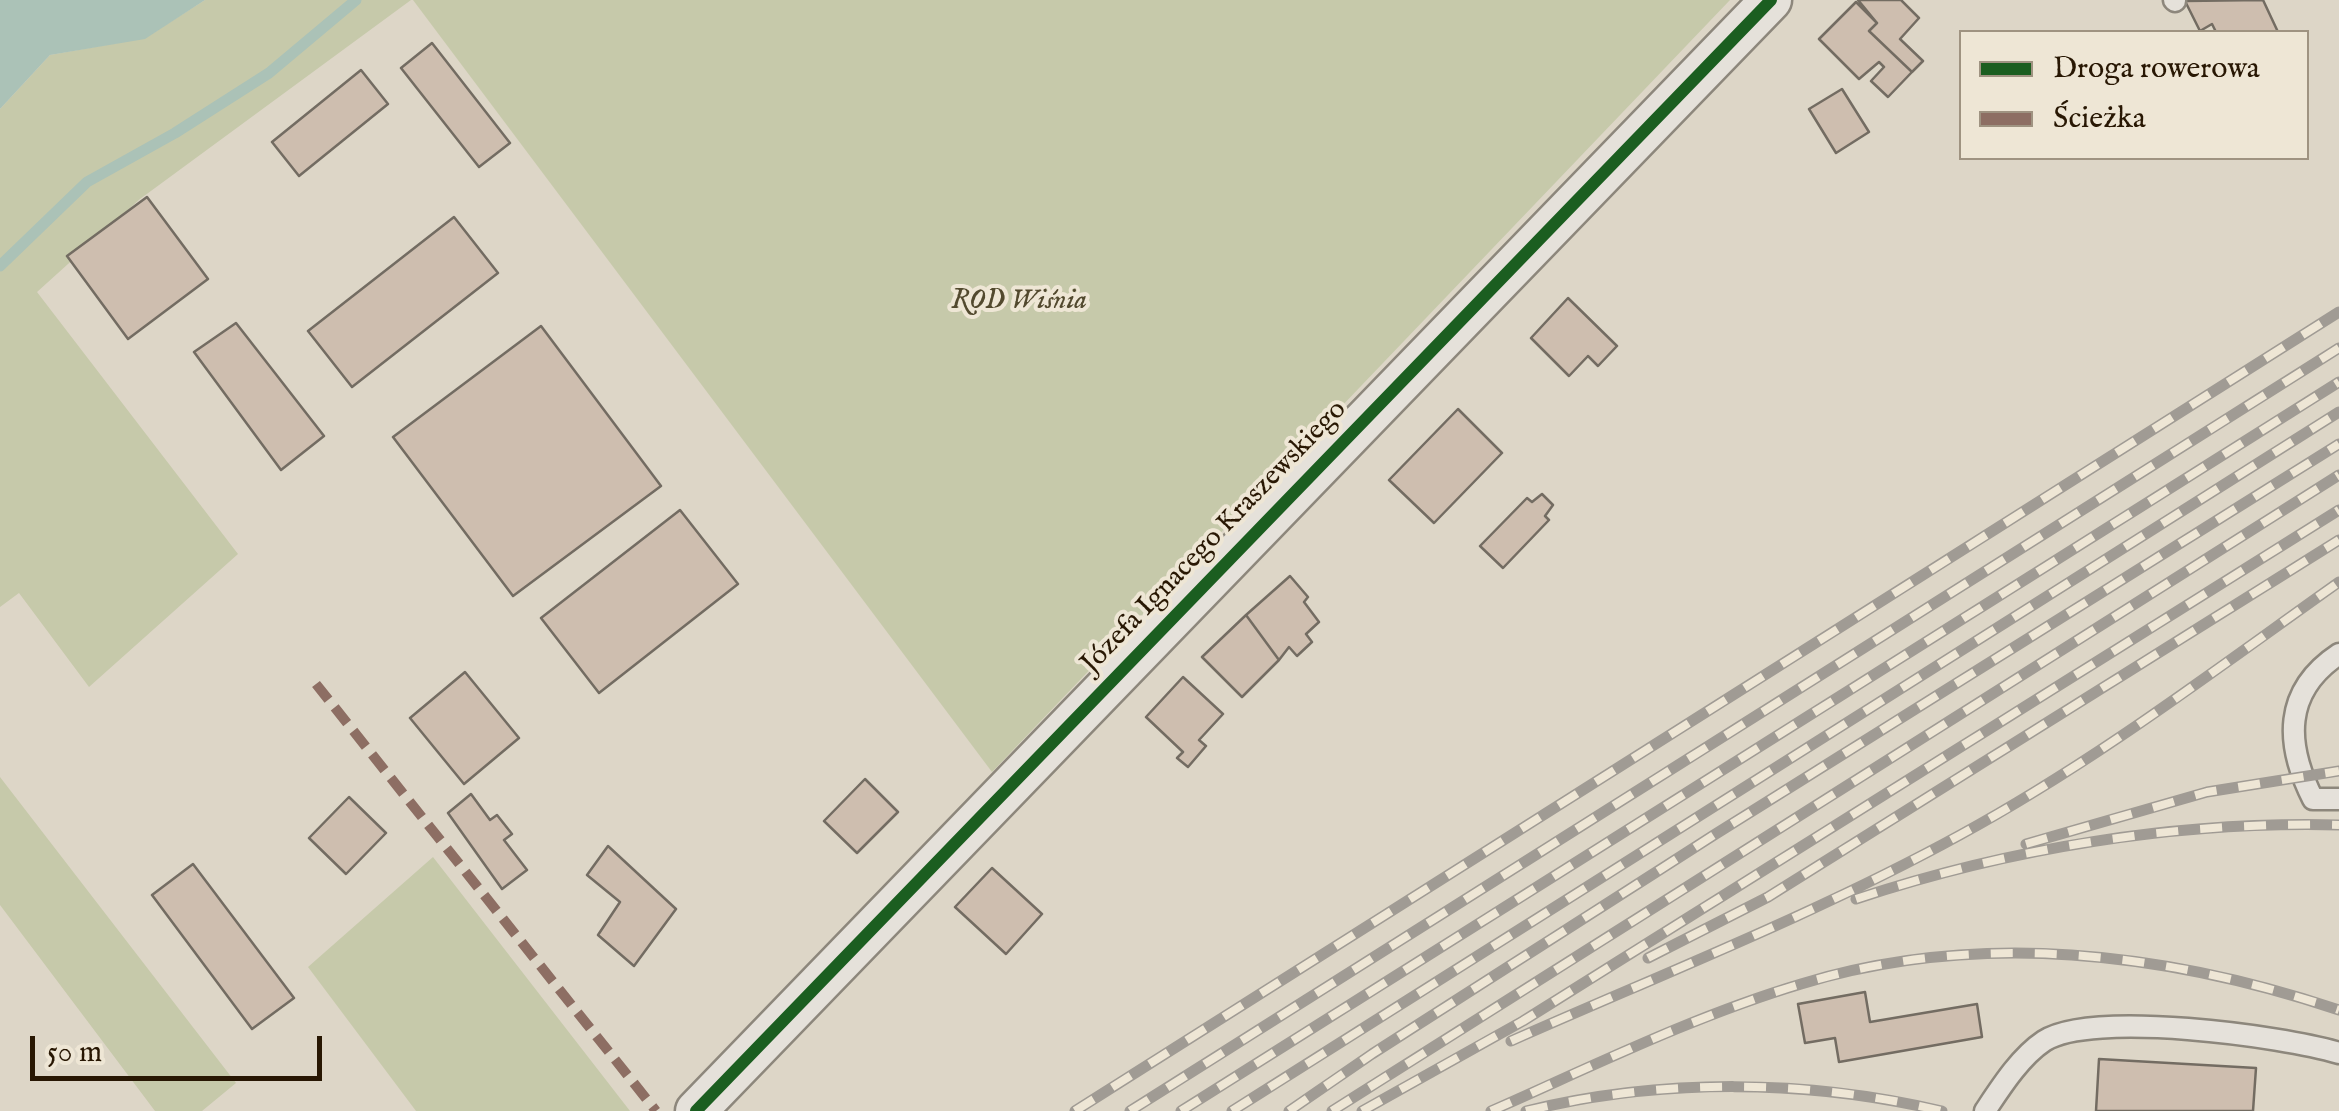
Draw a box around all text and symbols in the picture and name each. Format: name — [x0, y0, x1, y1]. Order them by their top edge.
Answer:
legend — [1959, 30, 2309, 160]
text: Droga rowerowa — [2053, 50, 2260, 88]
text: Ścieżka — [2053, 100, 2146, 138]
park label: ROD Wiśnia — [951, 285, 1087, 319]
street label: Józefa Ignacego Kraszewskiego — [1075, 394, 1355, 682]
scale bar — [35, 1016, 328, 1078]
text: 50 m — [47, 1034, 102, 1072]

